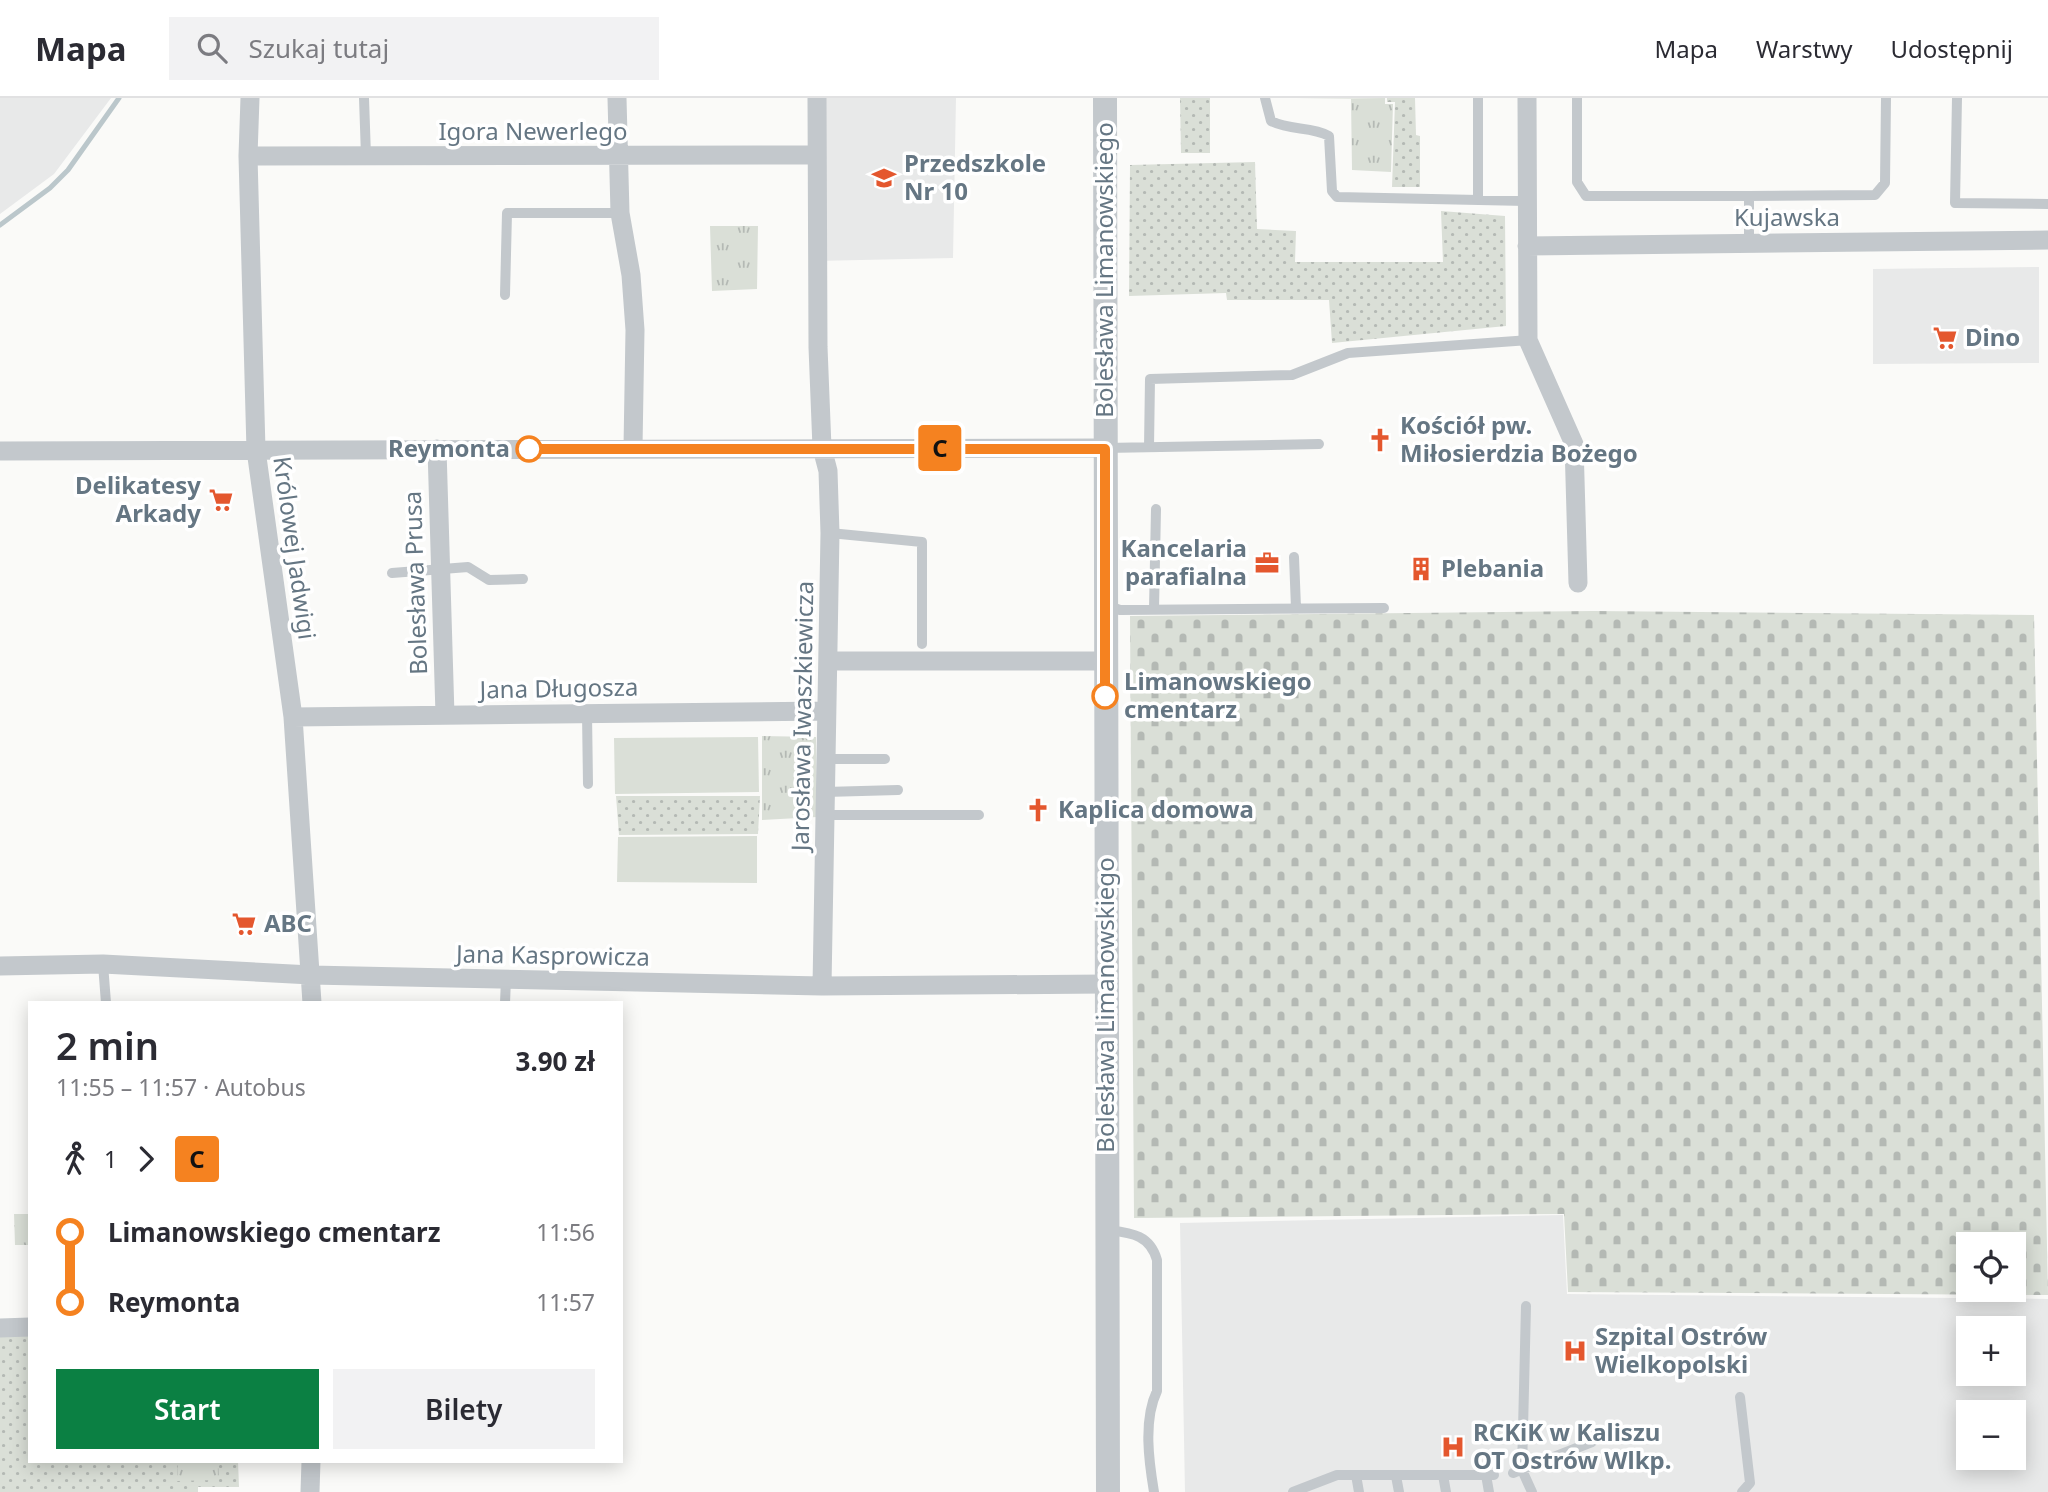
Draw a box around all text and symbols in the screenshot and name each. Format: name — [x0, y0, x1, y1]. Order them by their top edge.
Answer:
search box — [169, 17, 659, 80]
text: Mapa — [35, 26, 127, 71]
icon: search — [193, 29, 231, 67]
text: Szukaj tutaj — [249, 30, 389, 66]
text: Mapa — [1655, 32, 1718, 65]
text: Warstwy — [1756, 32, 1853, 65]
text: Udostępnij — [1891, 32, 2013, 65]
street label: Igora Newerlego — [438, 114, 628, 147]
street label: Bolesława Limanowskiego — [1087, 122, 1120, 418]
place label: Przedszkole Nr 10 — [904, 146, 1046, 207]
school or university icon: Przedszkole Nr 10 — [870, 164, 898, 192]
street label: Kujawska — [1734, 200, 1840, 233]
place label: Dino — [1965, 320, 2020, 353]
supermarket icon: Dino — [1931, 324, 1959, 352]
place label: Kościół pw. Miłosierdzia Bożego — [1400, 408, 1638, 469]
line badge: C — [917, 425, 963, 471]
church icon: Kościół pw. Miłosierdzia Bożego — [1366, 426, 1394, 454]
place label: Reymonta — [388, 431, 510, 464]
text: C — [932, 431, 948, 464]
marker: Reymonta — [516, 436, 542, 462]
street label: Królowej Jadwigi — [266, 454, 325, 642]
place label: Delikatesy Arkady — [75, 468, 201, 529]
supermarket icon: Delikatesy Arkady — [207, 486, 235, 514]
street label: Bolesława Prusa — [395, 491, 434, 675]
place label: Kancelaria parafialna — [1121, 531, 1247, 592]
office icon: Kancelaria parafialna — [1253, 549, 1281, 577]
place label: Plebania — [1441, 551, 1544, 584]
building icon: Plebania — [1407, 555, 1435, 583]
street label: Jarosława Iwaszkiewicza — [783, 581, 820, 853]
place label: Limanowskiego cmentarz — [1124, 664, 1312, 725]
street label: Jana Długosza — [477, 670, 639, 705]
marker: Limanowskiego cmentarz — [1092, 683, 1118, 709]
place label: Kaplica domowa — [1058, 792, 1254, 825]
church icon: Kaplica domowa — [1024, 796, 1052, 824]
street label: Bolesława Limanowskiego — [1088, 857, 1121, 1153]
place label: ABC — [264, 906, 312, 939]
supermarket icon: ABC — [230, 910, 258, 938]
street label: Jana Kasprowicza — [454, 936, 650, 973]
text: 2 min — [56, 1019, 159, 1071]
text: 3.90 zł — [516, 1043, 595, 1079]
text: 11:55 – 11:57 · Autobus — [56, 1071, 306, 1103]
icon: walk — [56, 1140, 94, 1178]
icon: forward — [127, 1140, 165, 1178]
text: C — [189, 1142, 205, 1175]
text: 1 — [104, 1143, 117, 1175]
text: Limanowskiego cmentarz — [108, 1214, 441, 1250]
text: 11:56 — [536, 1216, 595, 1248]
map controls — [1956, 1232, 2026, 1470]
button: locate — [1956, 1232, 2026, 1302]
text: Reymonta — [108, 1284, 240, 1320]
text: 11:57 — [536, 1286, 595, 1318]
button: + — [1956, 1316, 2026, 1386]
place label: Szpital Ostrów Wielkopolski — [1595, 1319, 1768, 1380]
hospital icon: Szpital Ostrów Wielkopolski — [1561, 1337, 1589, 1365]
button: Start — [56, 1369, 319, 1449]
button: Bilety — [333, 1369, 595, 1449]
button: − — [1956, 1400, 2026, 1470]
place label: RCKiK w Kaliszu OT Ostrów Wlkp. — [1473, 1415, 1672, 1476]
hospital icon: RCKiK w Kaliszu OT Ostrów Wlkp. — [1439, 1433, 1467, 1461]

